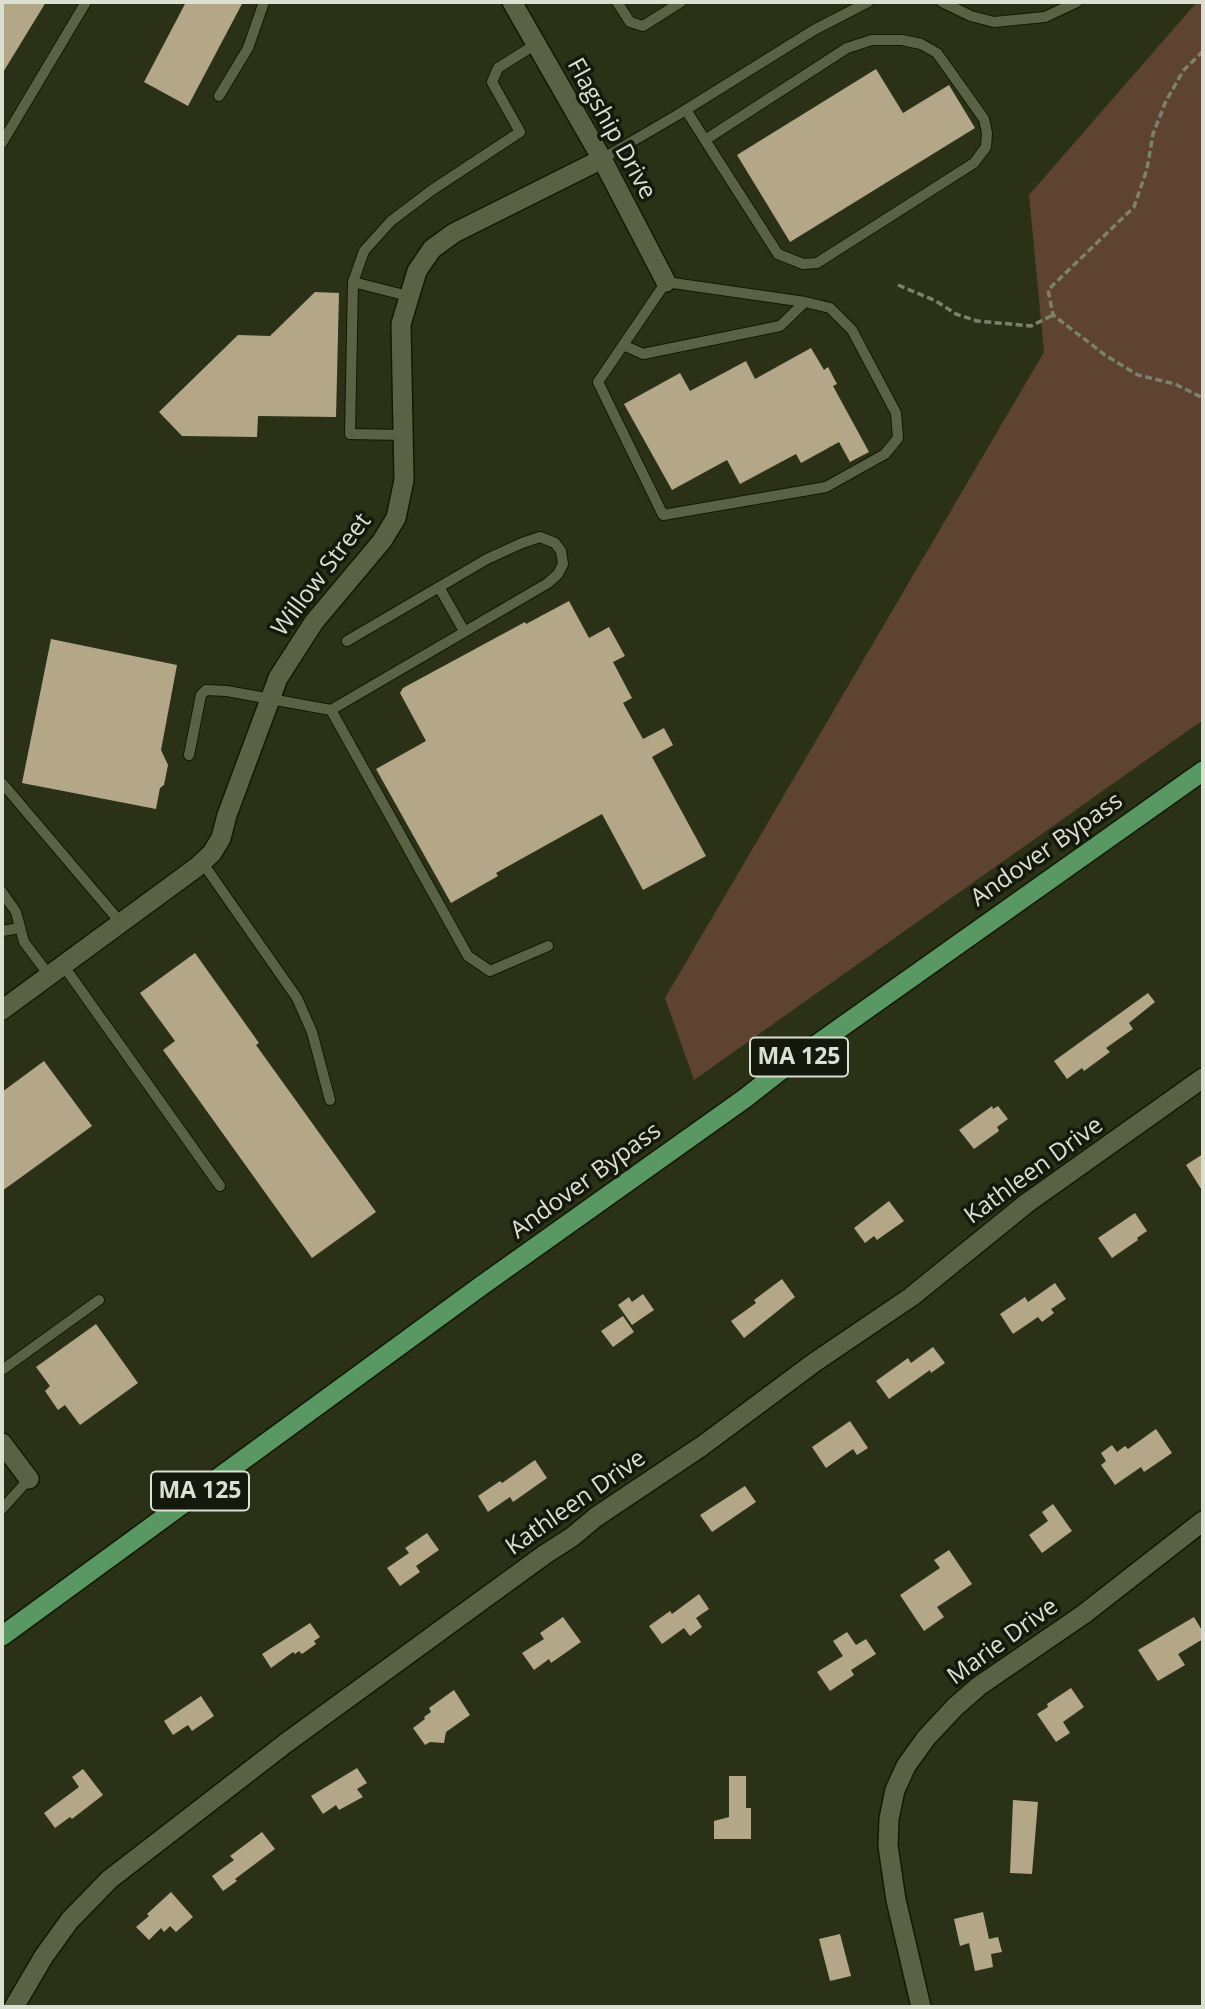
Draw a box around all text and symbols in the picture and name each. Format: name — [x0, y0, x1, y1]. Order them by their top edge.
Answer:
street label: Flagship Drive — [560, 53, 662, 205]
street label: Willow Street — [266, 508, 378, 642]
street label: Andover Bypass — [965, 787, 1129, 913]
road number: MA 125 — [750, 1038, 848, 1076]
street label: Kathleen Drive — [959, 1111, 1109, 1231]
street label: Andover Bypass — [505, 1117, 667, 1245]
street label: Kathleen Drive — [501, 1444, 651, 1562]
road number: MA 125 — [151, 1472, 249, 1510]
street label: Marie Drive — [942, 1592, 1064, 1692]

